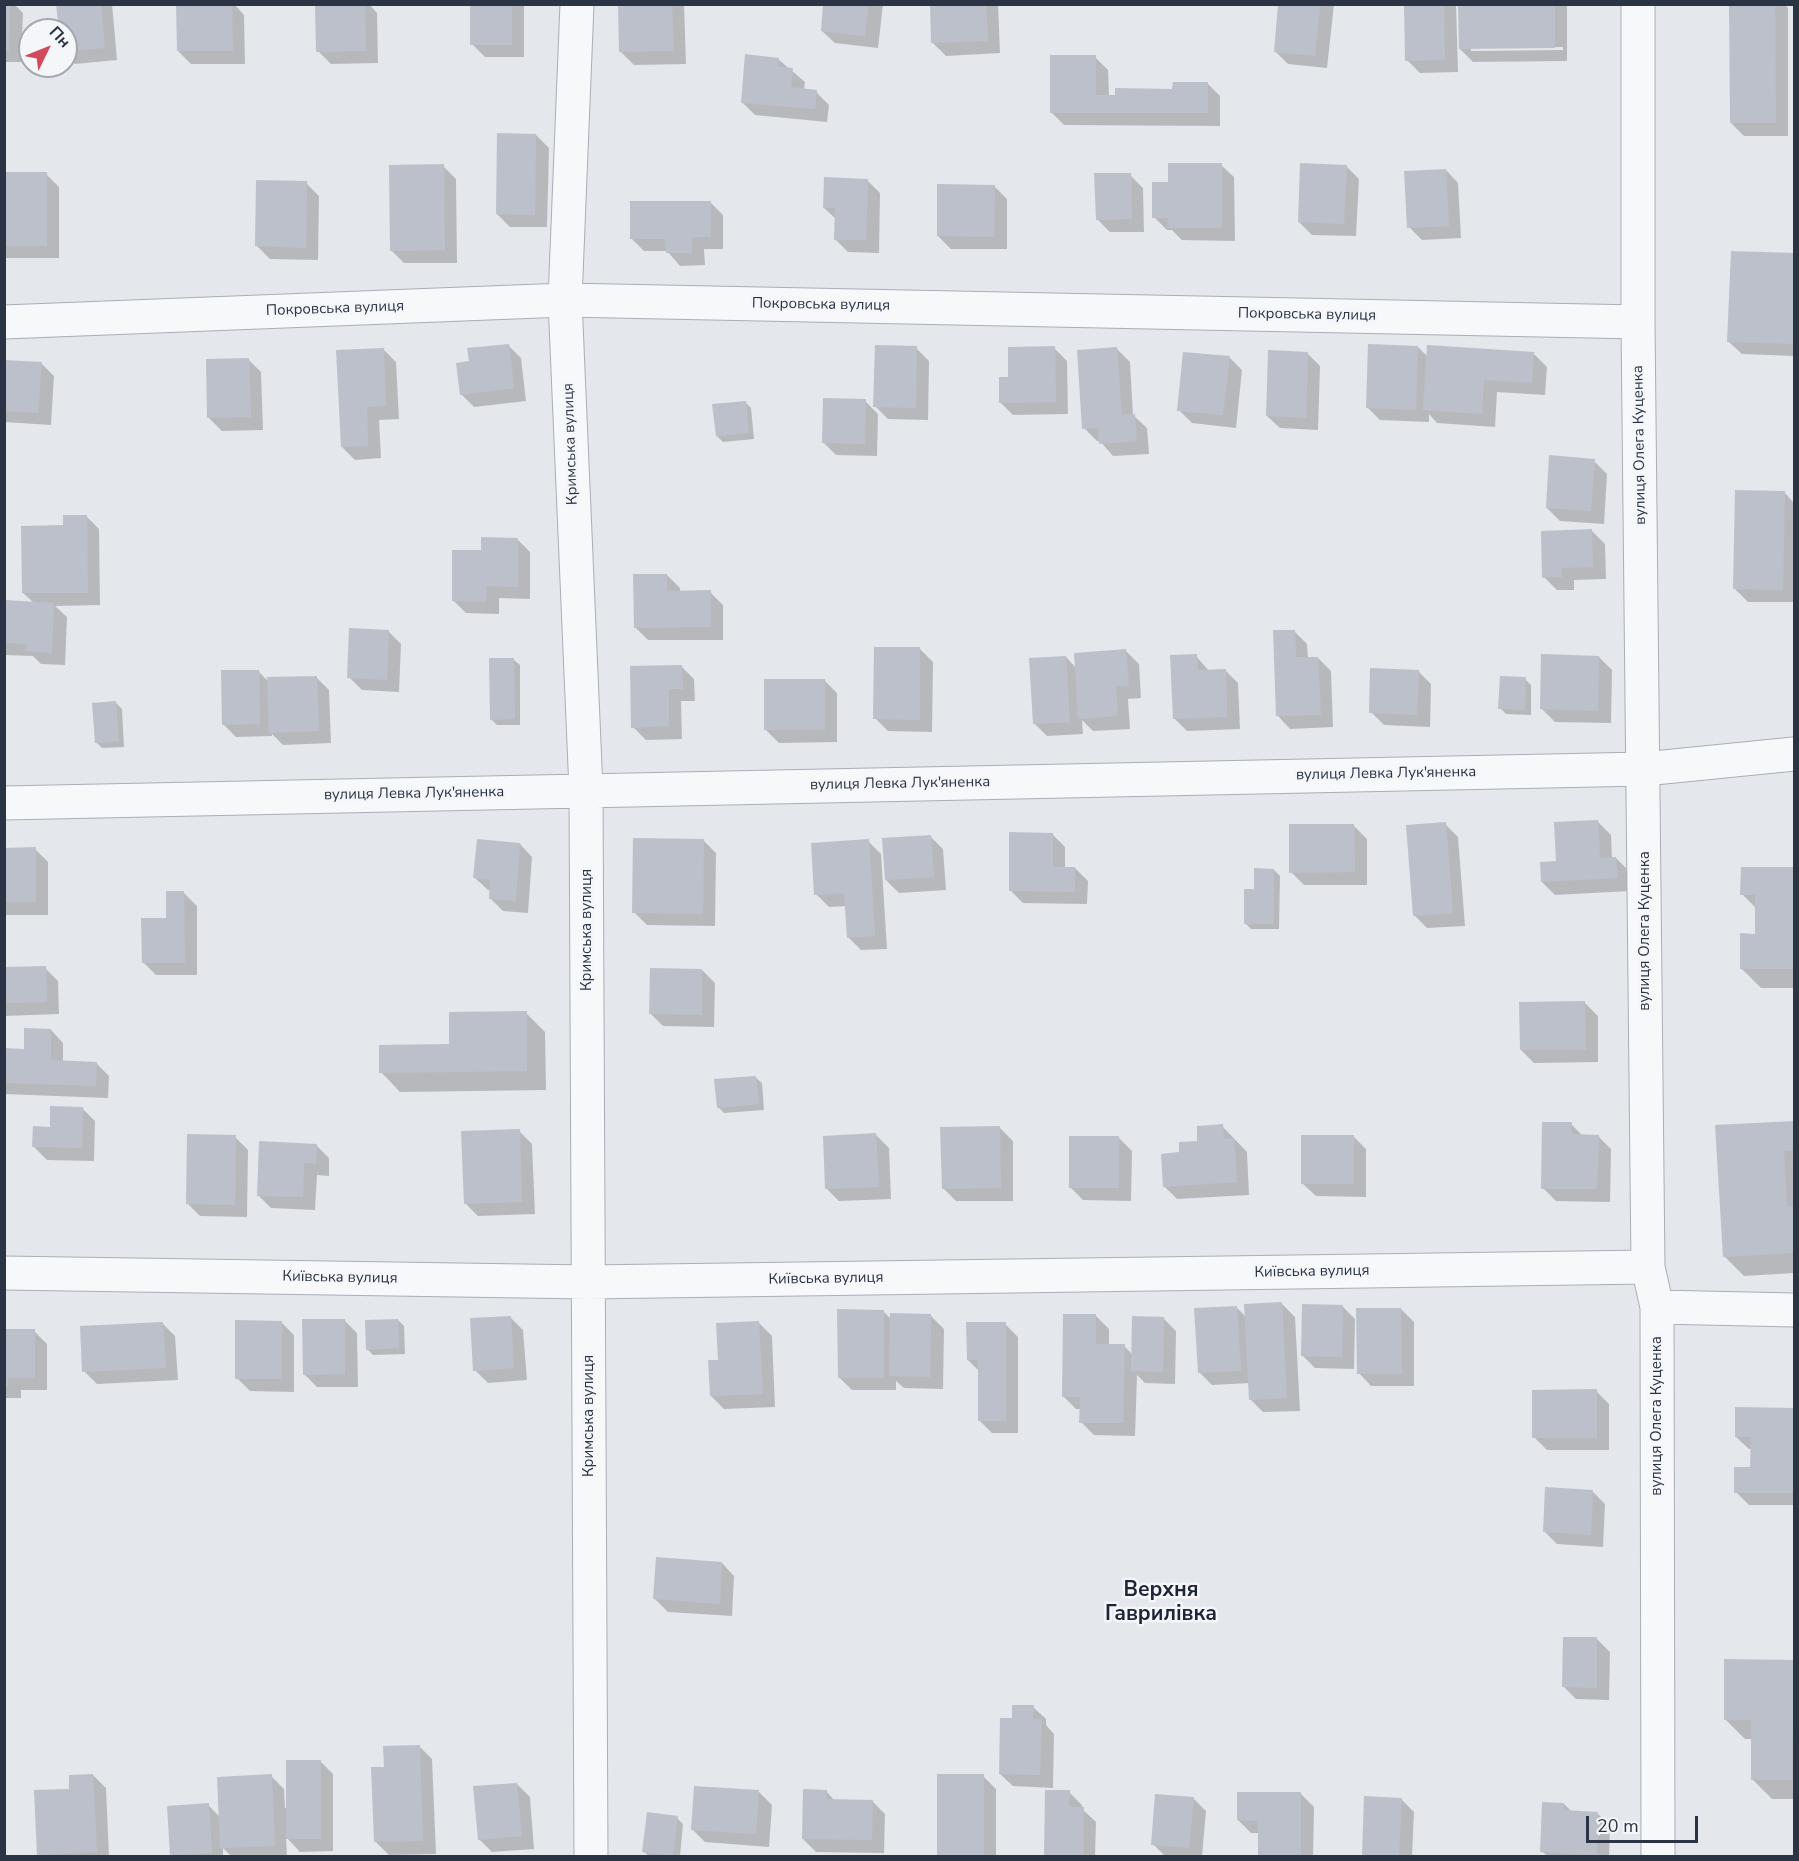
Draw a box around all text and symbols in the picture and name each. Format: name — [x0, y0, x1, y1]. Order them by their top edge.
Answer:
north arrow — [18, 18, 78, 78]
text: Пн — [44, 22, 75, 53]
street label: Покровська вулиця — [752, 295, 890, 315]
street label: Покровська вулиця — [266, 298, 404, 320]
street label: Покровська вулиця — [1238, 305, 1376, 325]
street label: вулиця Олега Куценка — [1630, 365, 1650, 525]
street label: Кримська вулиця — [560, 383, 582, 505]
street label: вулиця Левка Лук'яненка — [1296, 763, 1476, 785]
street label: вулиця Левка Лук'яненка — [810, 773, 990, 795]
street label: вулиця Левка Лук'яненка — [324, 783, 504, 805]
street label: вулиця Олега Куценка — [1636, 851, 1654, 1011]
street label: Кримська вулиця — [578, 869, 596, 991]
street label: Київська вулиця — [1254, 1262, 1370, 1282]
street label: Київська вулиця — [282, 1268, 398, 1288]
street label: Київська вулиця — [768, 1269, 884, 1289]
street label: вулиця Олега Куценка — [1648, 1336, 1666, 1496]
street label: Кримська вулиця — [580, 1355, 598, 1477]
district label: Верхня Гаврилівка — [1105, 1578, 1217, 1628]
scale bar — [1589, 1804, 1702, 1842]
text: 20 m — [1597, 1814, 1639, 1838]

